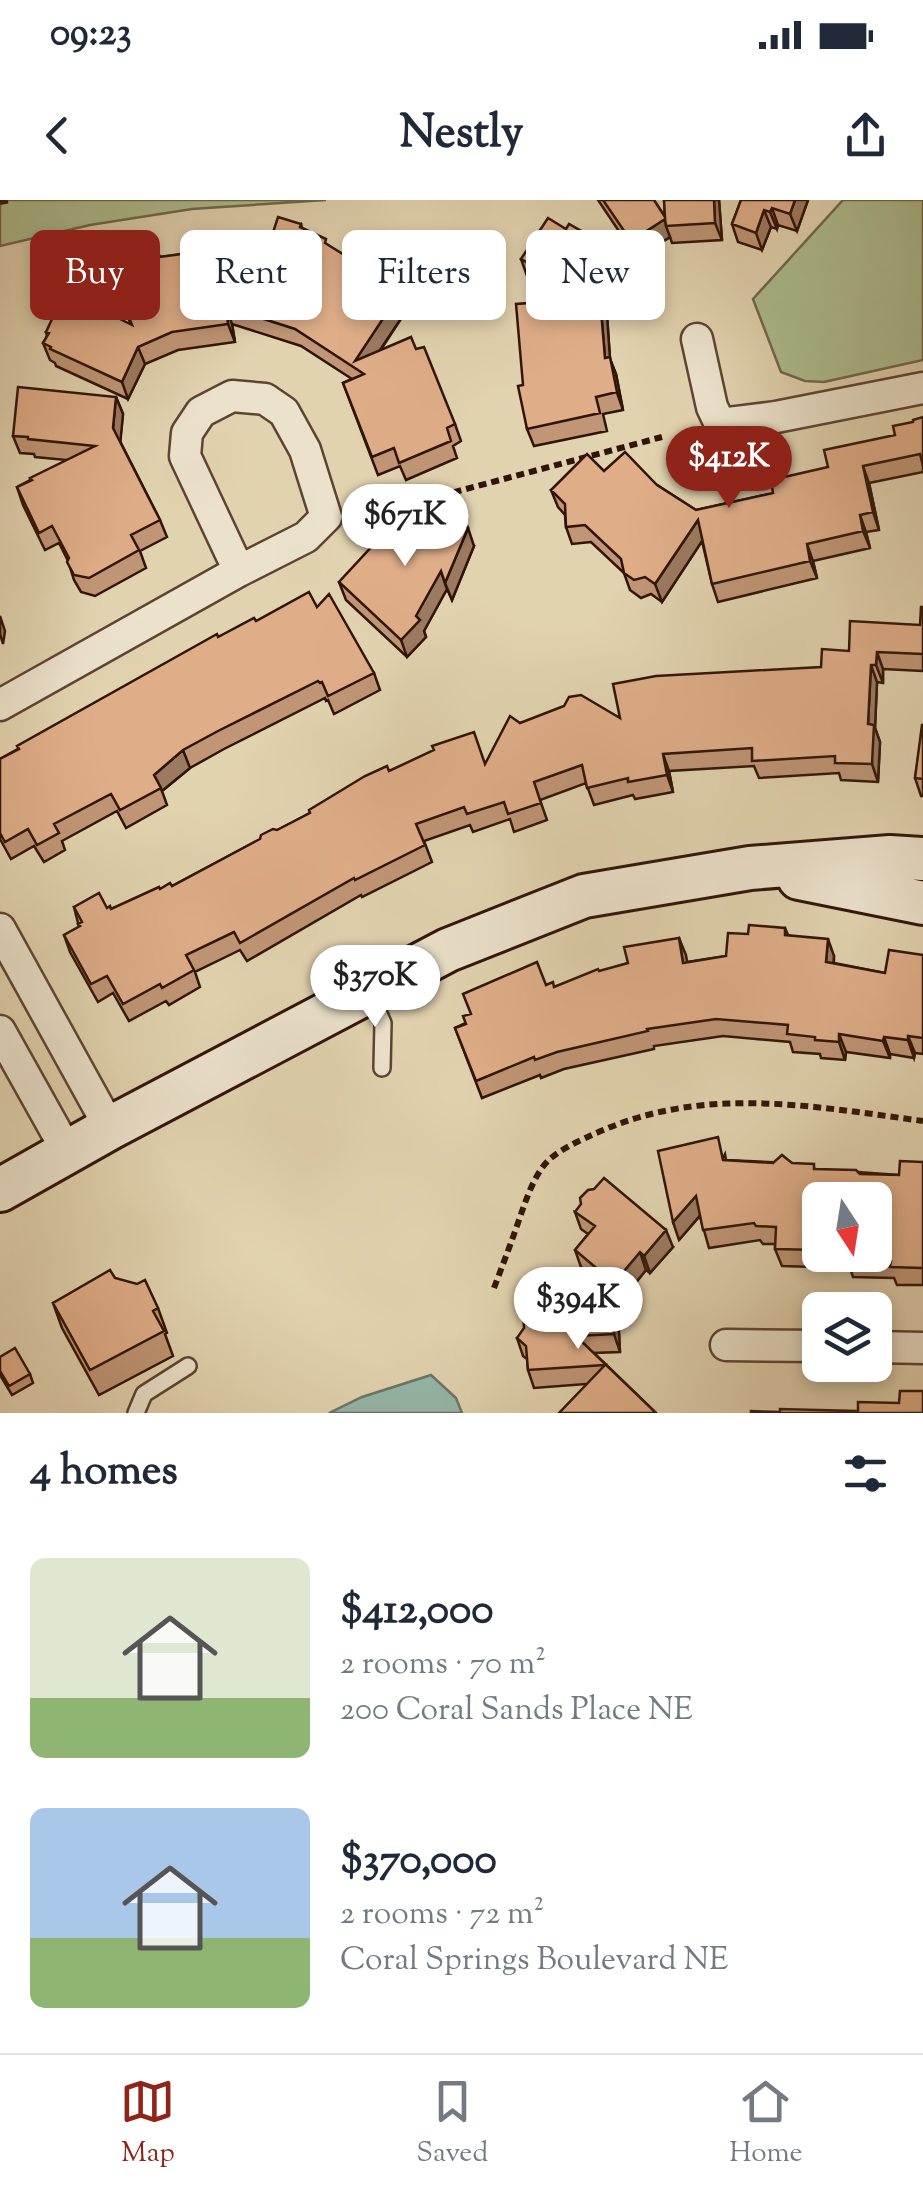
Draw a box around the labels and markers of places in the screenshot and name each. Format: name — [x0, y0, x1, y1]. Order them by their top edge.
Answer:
pin: $412K — [659, 426, 799, 511]
pin: $671K — [335, 484, 475, 569]
pin: $370K — [305, 945, 445, 1030]
pin: $394K — [508, 1267, 648, 1352]

